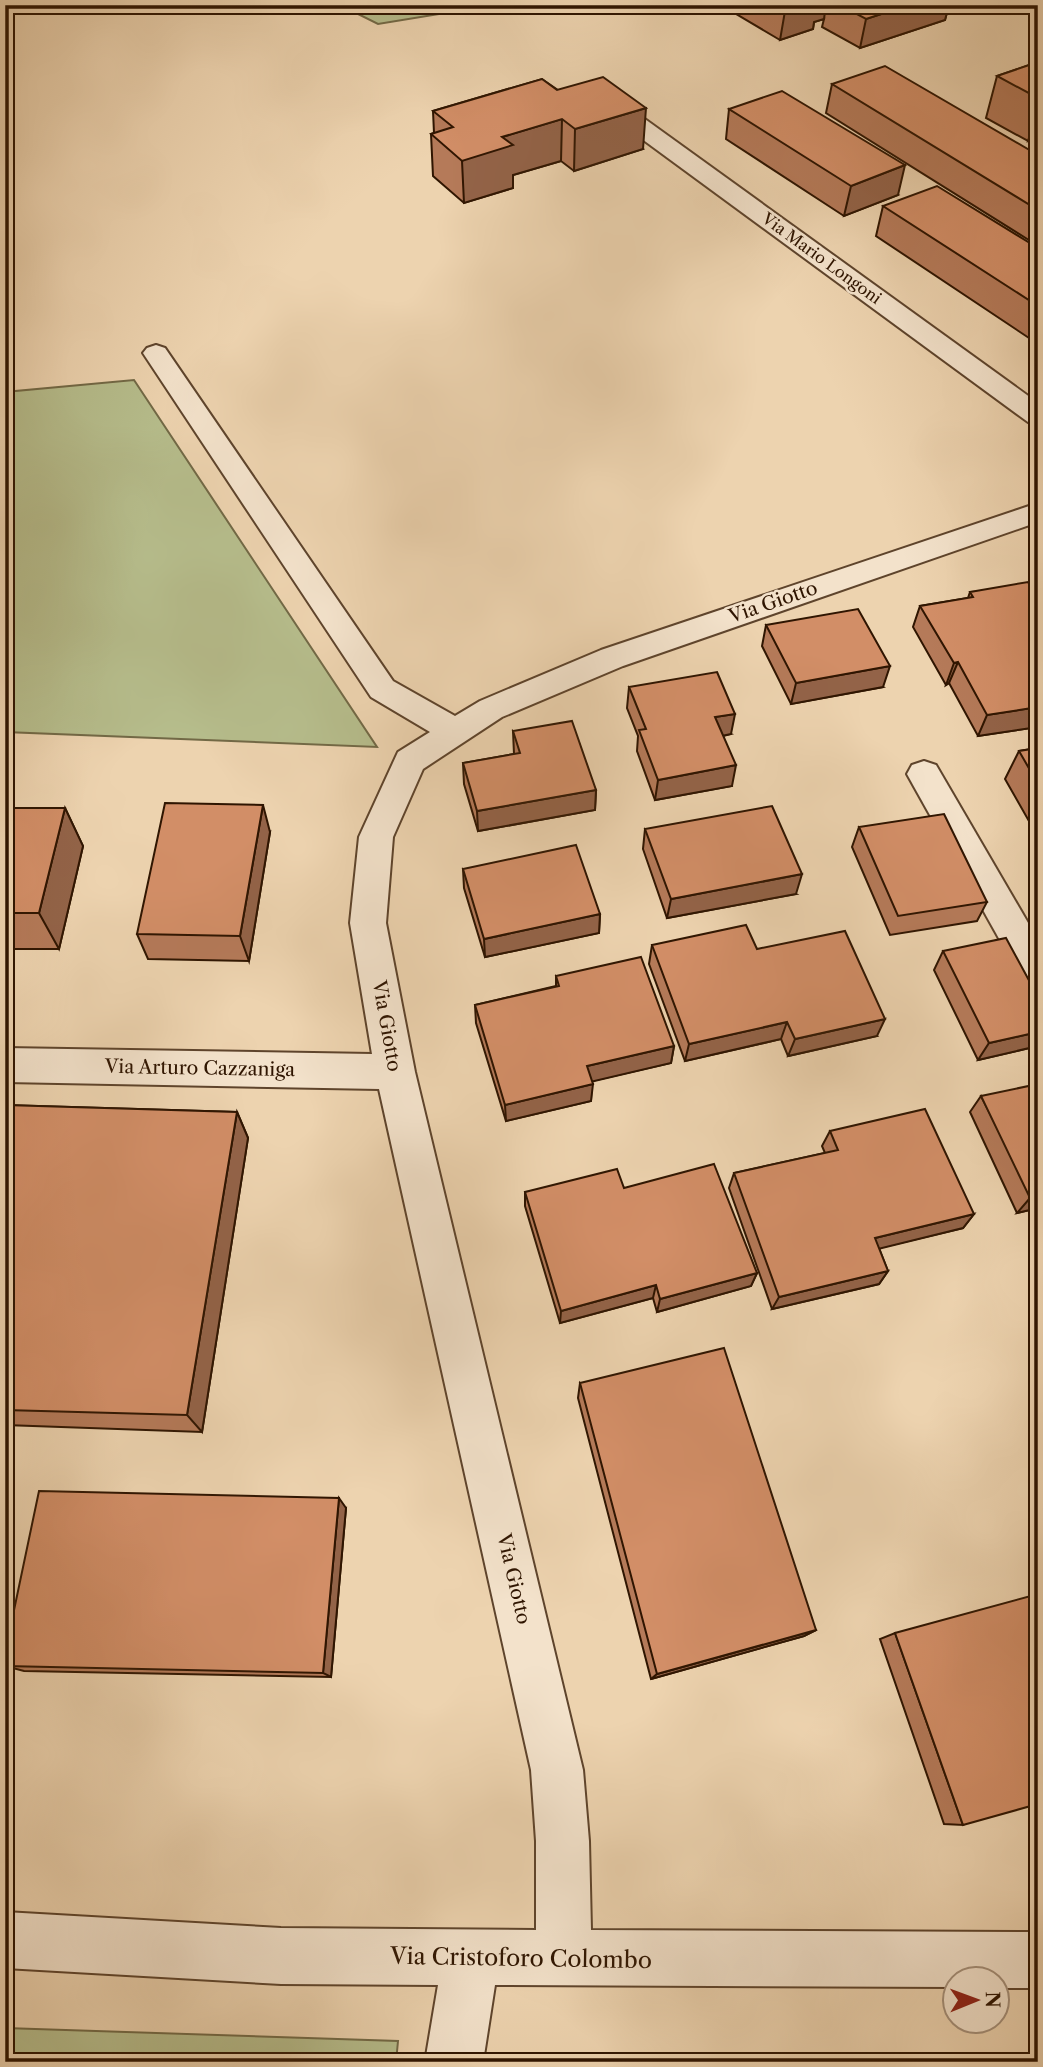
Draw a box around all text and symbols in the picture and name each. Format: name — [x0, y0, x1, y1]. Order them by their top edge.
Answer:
street label: Via Mario Longoni — [758, 207, 886, 308]
street label: Via Giotto — [725, 576, 820, 628]
street label: Via Giotto — [367, 978, 406, 1073]
street label: Via Arturo Cazzaniga — [104, 1055, 295, 1081]
street label: Via Giotto — [492, 1531, 536, 1626]
street label: Via Cristoforo Colombo — [389, 1942, 652, 1974]
north arrow — [942, 1966, 1012, 2036]
text: N — [981, 1991, 1004, 2008]

